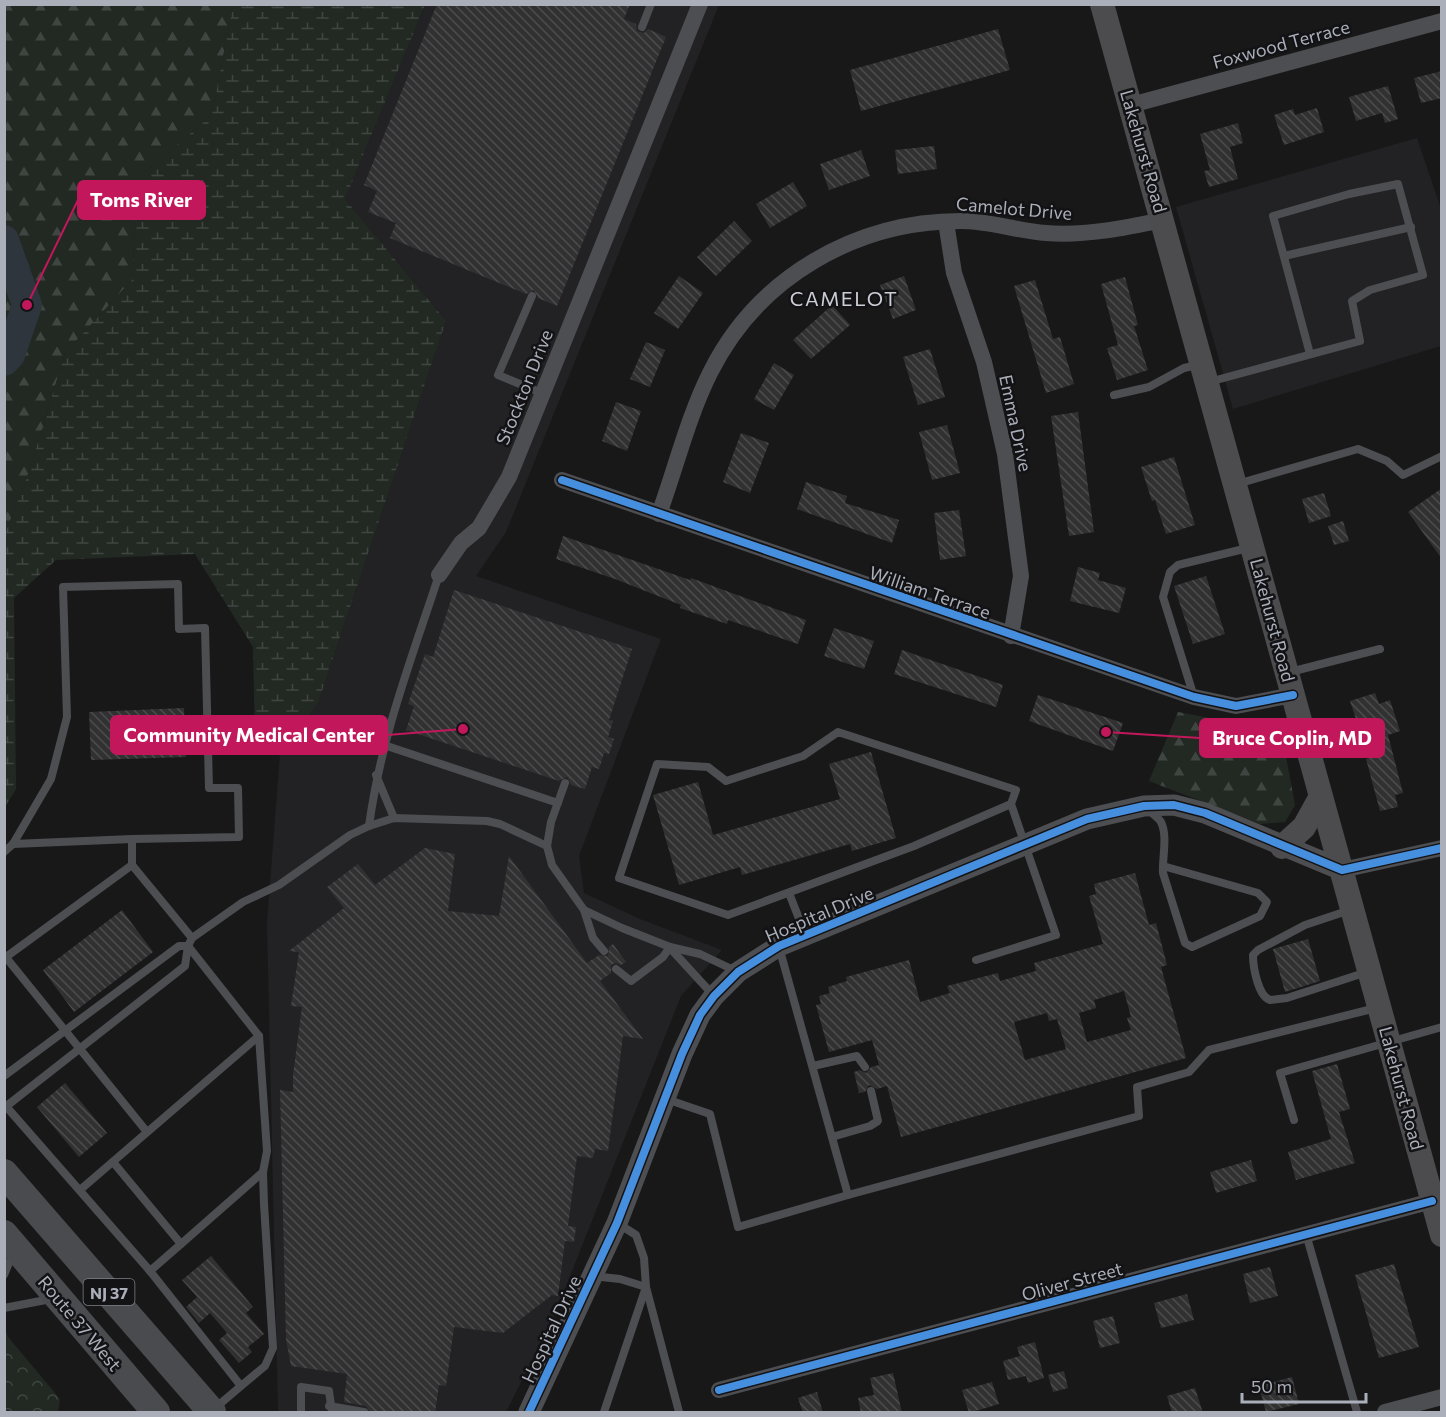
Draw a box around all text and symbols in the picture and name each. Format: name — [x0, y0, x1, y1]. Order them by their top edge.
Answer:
street label: Foxwood Terrace — [1210, 15, 1352, 73]
street label: Lakehurst Road — [1116, 87, 1172, 215]
callout: Toms River — [78, 181, 205, 219]
text: Toms River — [90, 187, 192, 211]
street label: Camelot Drive — [955, 192, 1073, 224]
district label: CAMELOT — [790, 286, 898, 310]
street label: Stockton Drive — [491, 326, 557, 448]
street label: Emma Drive — [995, 373, 1037, 473]
street label: Lakehurst Road — [1246, 556, 1300, 684]
street label: William Terrace — [866, 561, 994, 623]
callout: Community Medical Center — [111, 716, 387, 754]
callout: Bruce Coplin, MD — [1200, 719, 1384, 757]
text: Community Medical Center — [123, 722, 375, 746]
text: Bruce Coplin, MD — [1212, 725, 1372, 749]
street label: Hospital Drive — [761, 881, 877, 947]
street label: Lakehurst Road — [1375, 1024, 1429, 1152]
street label: Oliver Street — [1019, 1257, 1125, 1305]
street label: Route 37 West — [34, 1271, 126, 1375]
street label: Hospital Drive — [517, 1272, 585, 1386]
road number: NJ 37 — [84, 1279, 134, 1305]
scale bar — [1242, 1366, 1366, 1404]
text: 50 m — [1251, 1375, 1292, 1397]

